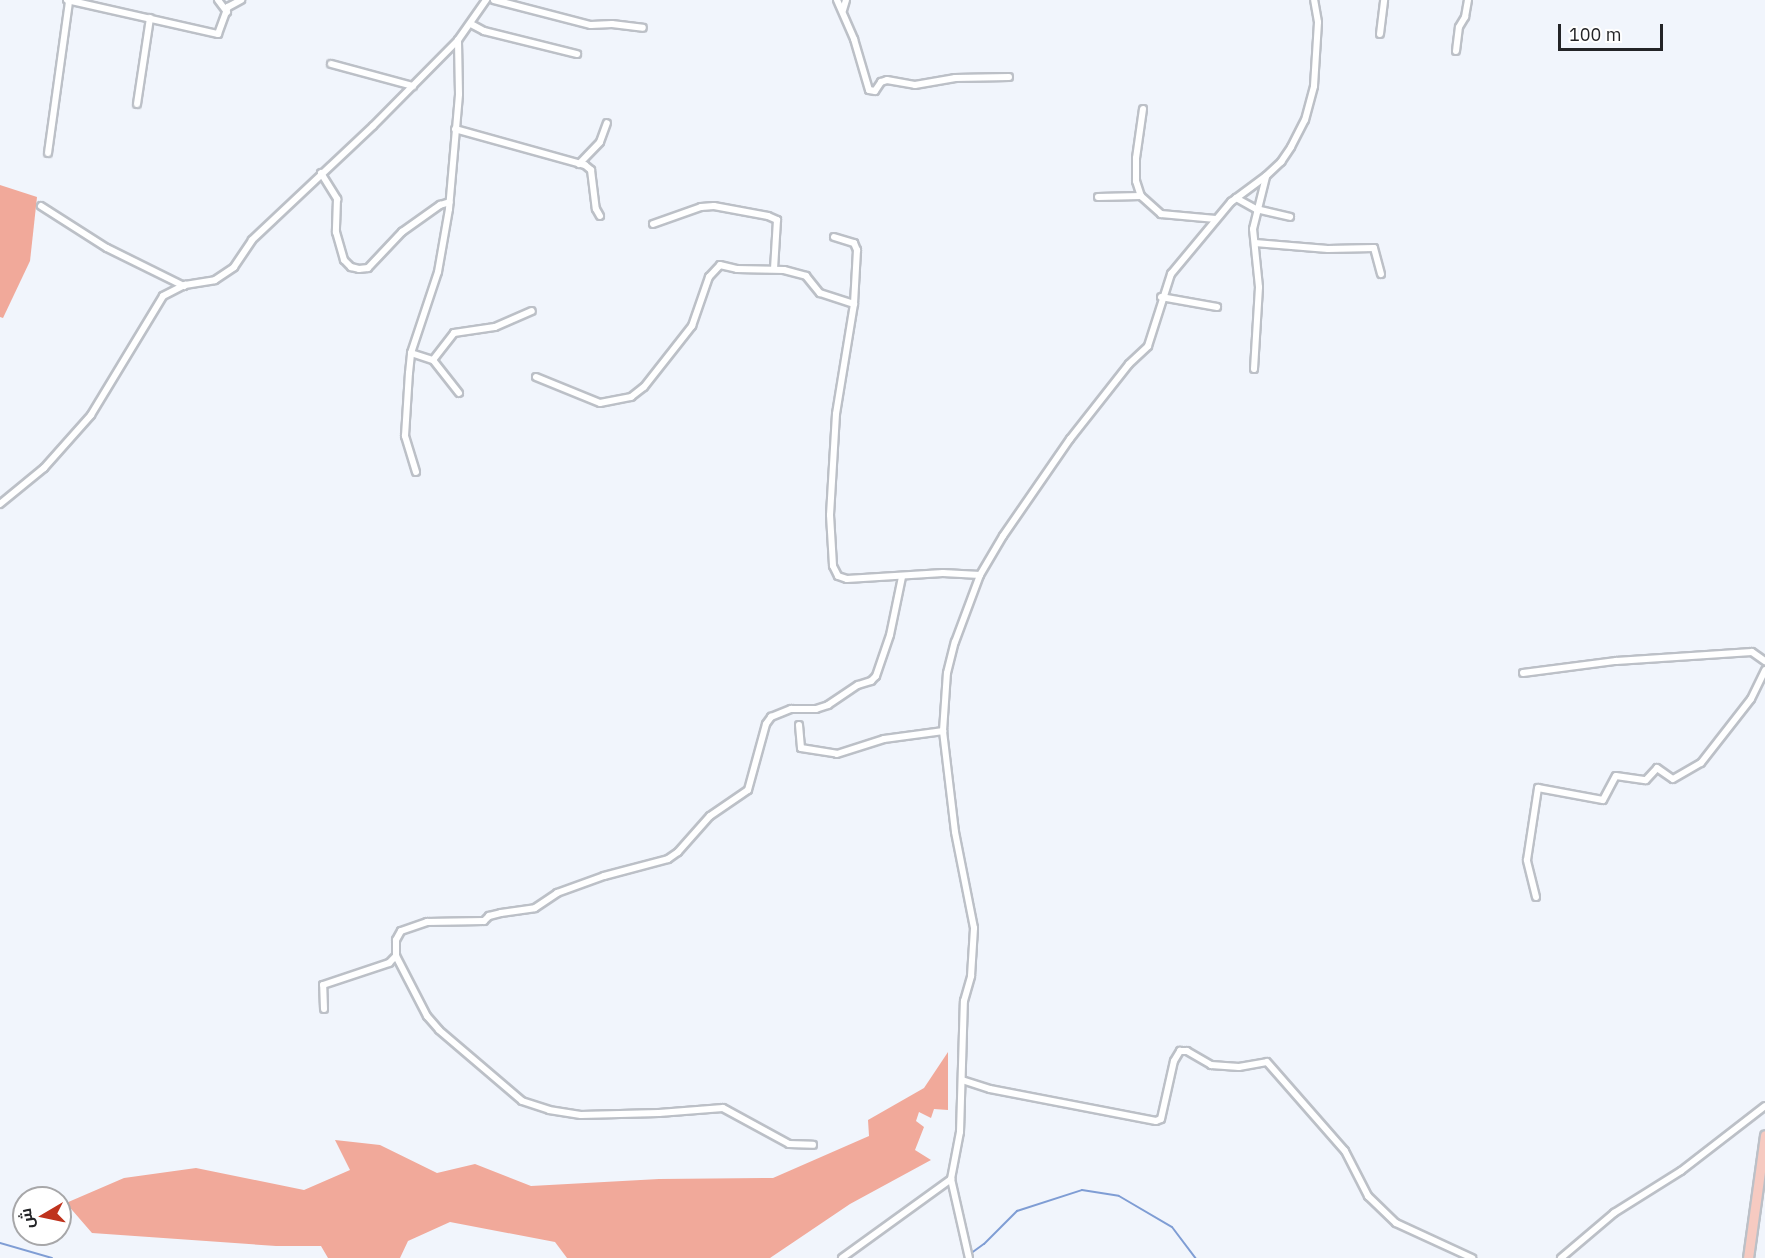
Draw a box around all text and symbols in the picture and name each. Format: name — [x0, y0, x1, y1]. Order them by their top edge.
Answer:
scale bar — [1561, 12, 1666, 50]
text: 100 m — [1569, 23, 1621, 46]
north arrow — [12, 1186, 72, 1246]
text: ش — [15, 1207, 38, 1230]

